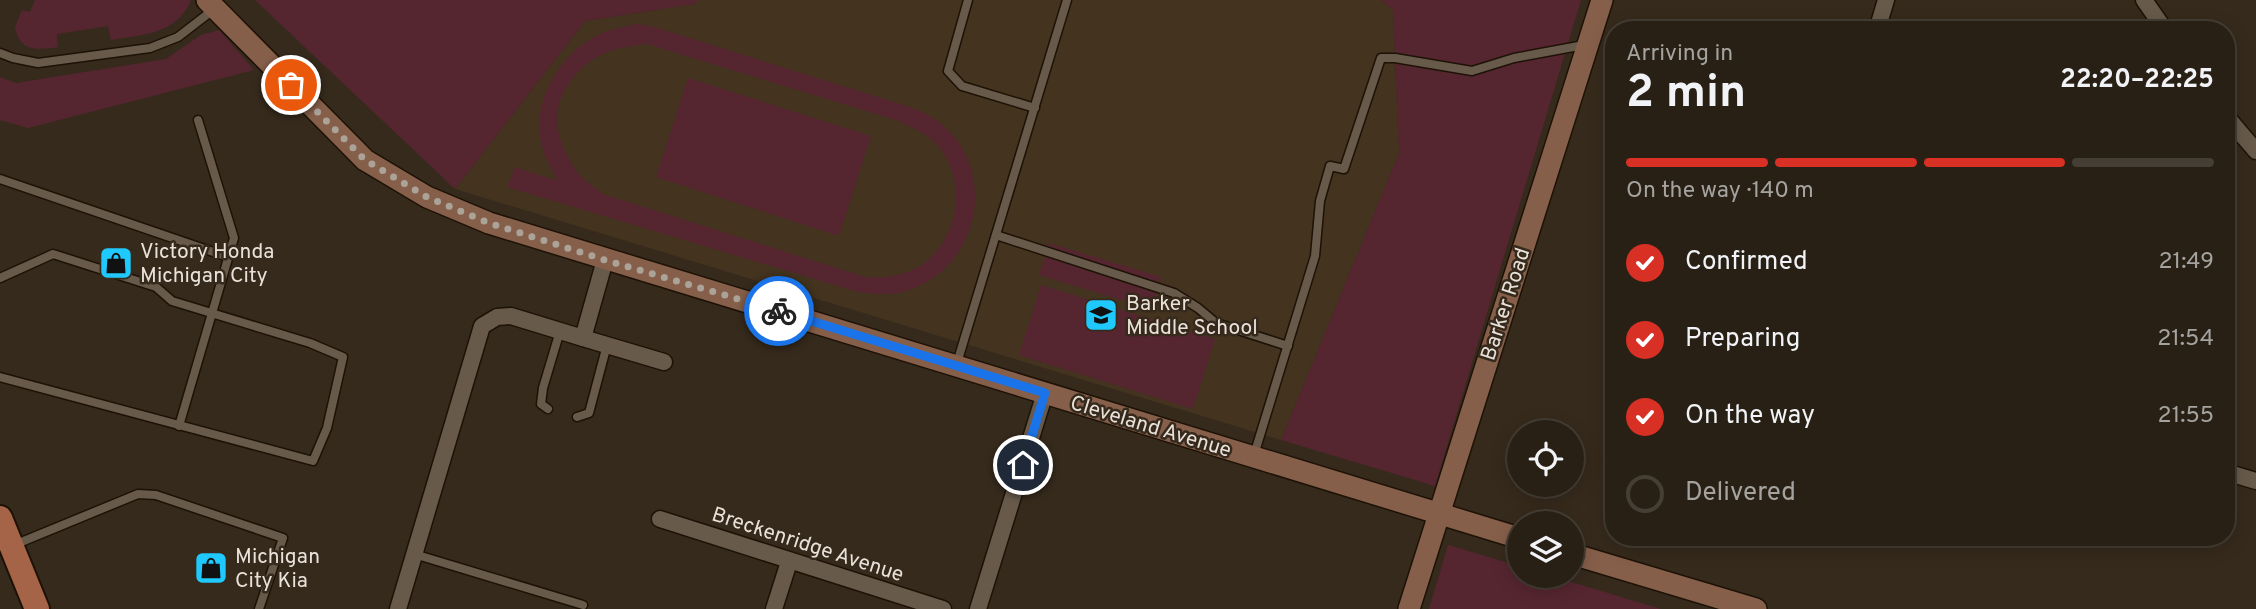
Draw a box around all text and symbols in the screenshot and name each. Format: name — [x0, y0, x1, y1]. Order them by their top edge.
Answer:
text: Arriving in — [1626, 40, 1733, 69]
pin — [261, 55, 321, 115]
text: 22:20–22:25 — [2060, 64, 2214, 97]
text: 2 min — [1626, 65, 1746, 124]
icon: bag — [272, 66, 310, 104]
text: On the way · 140 m — [1626, 177, 1814, 206]
place label: Victory Honda Michigan City — [140, 239, 274, 290]
shop icon: Victory Honda Michigan City — [97, 244, 135, 282]
icon: check — [1626, 244, 1664, 282]
street label: Barker Road — [1475, 245, 1537, 364]
text: Confirmed — [1685, 246, 1808, 279]
text: 21:49 — [2159, 248, 2214, 277]
courier — [744, 276, 814, 346]
place label: Barker Middle School — [1126, 291, 1258, 342]
icon: bike — [760, 292, 798, 330]
school or university icon: Barker Middle School — [1082, 296, 1120, 334]
icon: check — [1626, 321, 1664, 359]
text: Preparing — [1685, 323, 1800, 356]
text: 21:54 — [2157, 325, 2214, 354]
street label: Cleveland Avenue — [1067, 390, 1234, 465]
icon: check — [1626, 398, 1664, 436]
text: On the way — [1685, 400, 1815, 433]
text: 21:55 — [2158, 402, 2214, 431]
map controls — [1507, 420, 1584, 588]
button: locate — [1507, 420, 1584, 497]
pin — [993, 435, 1053, 495]
icon: home — [1004, 446, 1042, 484]
text: Delivered — [1685, 477, 1796, 510]
street label: Breckenridge Avenue — [708, 502, 907, 589]
button: layers — [1507, 511, 1584, 588]
place label: Michigan City Kia — [235, 544, 320, 595]
shop icon: Michigan City Kia — [192, 549, 230, 587]

